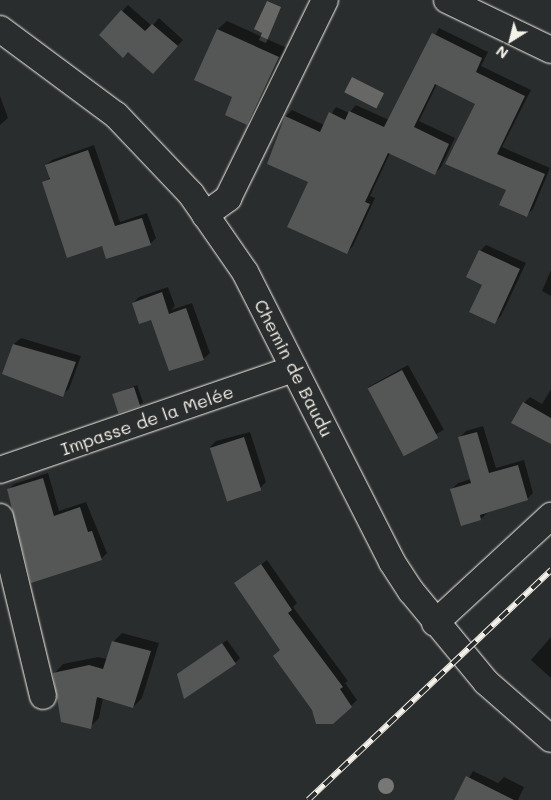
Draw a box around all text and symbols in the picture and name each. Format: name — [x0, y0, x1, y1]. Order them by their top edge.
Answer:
north arrow — [486, 15, 536, 65]
text: N — [492, 42, 512, 63]
street label: Chemin de Baudu — [250, 296, 338, 440]
street label: Impasse de la Melée — [58, 380, 236, 460]

